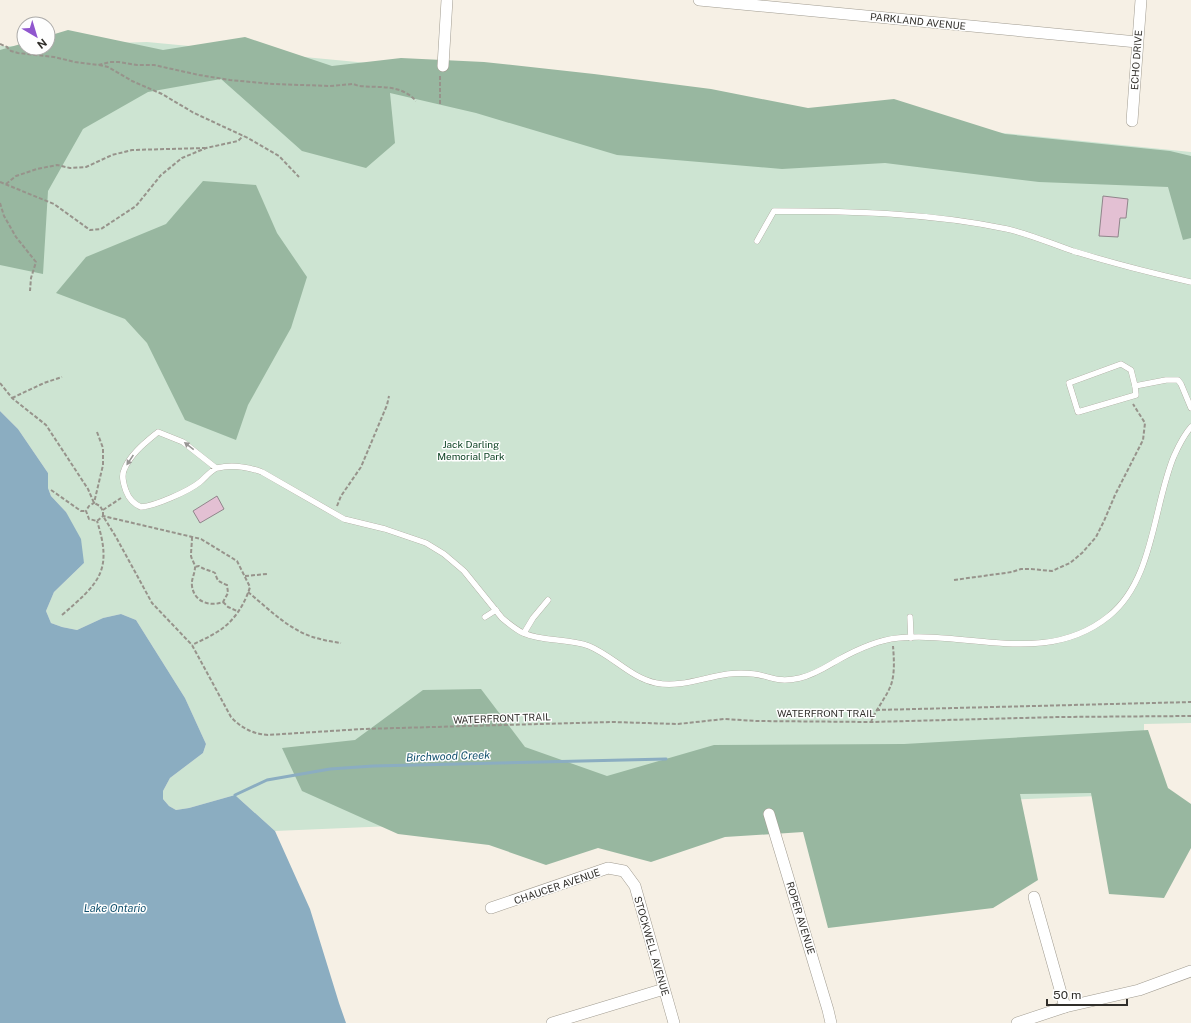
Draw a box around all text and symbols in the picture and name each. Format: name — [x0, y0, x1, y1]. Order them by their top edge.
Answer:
street label: PARKLAND AVENUE — [870, 10, 966, 32]
north arrow — [16, 16, 56, 56]
street label: ECHO DRIVE — [1128, 30, 1144, 90]
text: N — [35, 37, 49, 51]
park label: Jack Darling Memorial Park — [437, 438, 505, 462]
one-way arrow — [184, 442, 195, 451]
one-way arrow — [126, 454, 134, 465]
street label: WATERFRONT TRAIL — [777, 707, 875, 719]
street label: WATERFRONT TRAIL — [453, 710, 551, 726]
water label: Birchwood Creek — [406, 749, 490, 763]
street label: CHAUCER AVENUE — [512, 866, 602, 906]
street label: ROPER AVENUE — [784, 880, 818, 956]
street label: STOCKWELL AVENUE — [632, 895, 672, 997]
water label: Lake Ontario — [84, 902, 146, 914]
scale bar — [1047, 981, 1127, 1007]
text: 50 m — [1053, 988, 1081, 1002]

